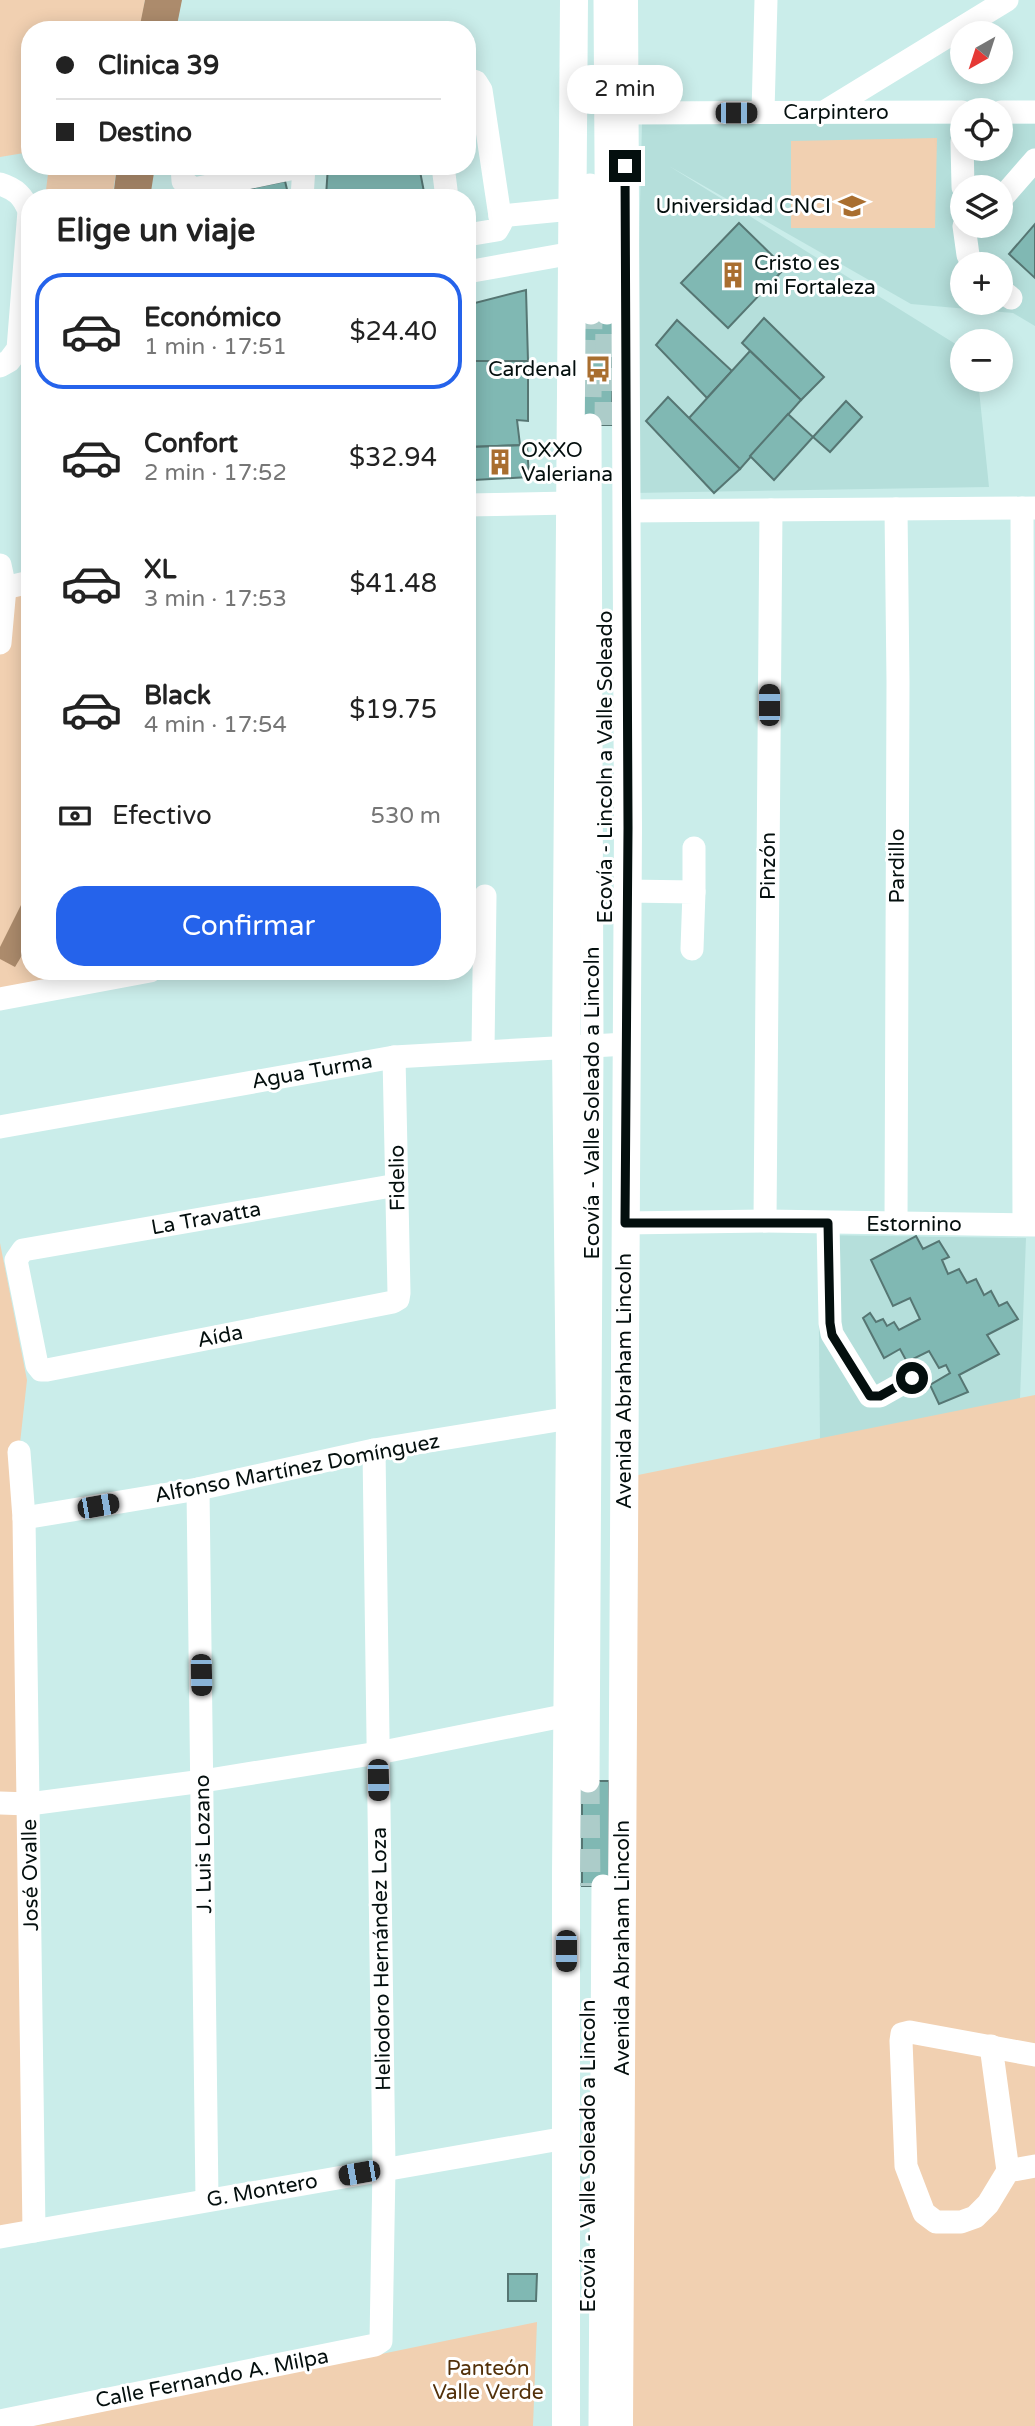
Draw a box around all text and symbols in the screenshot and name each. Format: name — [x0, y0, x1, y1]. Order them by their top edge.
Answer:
north arrow — [950, 21, 1013, 84]
map controls — [950, 21, 1013, 392]
text: Clinica 39 — [98, 50, 219, 81]
callout: 2 min — [567, 64, 683, 114]
text: 2 min — [594, 75, 656, 103]
button: locate — [950, 98, 1013, 161]
street label: Carpintero — [783, 100, 889, 125]
car — [716, 103, 758, 124]
text: Destino — [98, 117, 192, 148]
route end — [609, 150, 641, 182]
button: layers — [950, 175, 1013, 238]
school or university icon: Universidad CNCI — [837, 191, 867, 221]
place label: Universidad CNCI — [655, 194, 831, 219]
text: Elige un viaje — [56, 212, 255, 250]
place label: Cristo es mi Fortaleza — [754, 251, 876, 300]
button: + — [950, 252, 1013, 315]
building icon: Cristo es mi Fortaleza — [718, 260, 748, 290]
icon: car — [60, 300, 123, 363]
text: Económico — [144, 302, 281, 333]
text: $24.40 — [349, 316, 437, 347]
button: − — [950, 329, 1013, 392]
text: 1 min · 17:51 — [144, 333, 287, 361]
bus stop icon: Cardenal — [583, 354, 613, 384]
place label: Cardenal — [488, 357, 577, 382]
icon: car — [60, 426, 123, 489]
text: Confort — [144, 428, 238, 459]
place label: OXXO Valeriana — [521, 438, 613, 487]
text: $32.94 — [349, 442, 437, 473]
building icon: OXXO Valeriana — [485, 447, 515, 477]
text: 2 min · 17:52 — [144, 459, 287, 487]
icon: car — [60, 552, 123, 615]
text: XL — [144, 554, 176, 585]
text: $41.48 — [349, 568, 437, 599]
text: 3 min · 17:53 — [144, 585, 287, 613]
street label: Ecovía - Lincoln a Valle Soleado — [593, 611, 618, 923]
icon: car — [60, 678, 123, 741]
text: Black — [144, 680, 211, 711]
car — [759, 684, 780, 726]
text: $19.75 — [349, 694, 437, 725]
text: 4 min · 17:54 — [144, 711, 287, 739]
icon: cash — [56, 797, 94, 835]
text: Efectivo — [112, 800, 212, 831]
text: 530 m — [371, 802, 441, 830]
street label: Pardillo — [885, 829, 910, 903]
street label: Pinzón — [756, 832, 781, 900]
button: Confirmar — [56, 886, 441, 966]
street label: Ecovía - Valle Soleado a Lincoln — [580, 947, 605, 1259]
street label: Agua Turma — [250, 1049, 374, 1094]
street label: Fidelio — [384, 1145, 411, 1211]
street label: La Travatta — [149, 1197, 263, 1240]
street label: Estornino — [866, 1212, 962, 1237]
street label: Avenida Abraham Lincoln — [612, 1253, 637, 1509]
street label: Aída — [195, 1320, 245, 1353]
route start — [896, 1362, 928, 1394]
street label: Alfonso Martínez Domínguez — [152, 1429, 442, 1508]
car — [76, 1492, 121, 1520]
car — [191, 1654, 212, 1696]
car — [368, 1759, 389, 1801]
street label: J. Luis Lozano — [190, 1774, 217, 1914]
street label: José Ovalle — [17, 1819, 44, 1931]
street label: Avenida Abraham Lincoln — [610, 1820, 635, 2076]
street label: Heliodoro Hernández Loza — [367, 1827, 396, 2091]
car — [556, 1930, 577, 1972]
street label: Ecovía - Valle Soleado a Lincoln — [576, 2000, 601, 2312]
car — [337, 2159, 382, 2187]
street label: G. Montero — [205, 2168, 320, 2213]
street label: Calle Fernando A. Milpa — [93, 2344, 331, 2413]
park label: Panteón Valle Verde — [432, 2356, 544, 2405]

